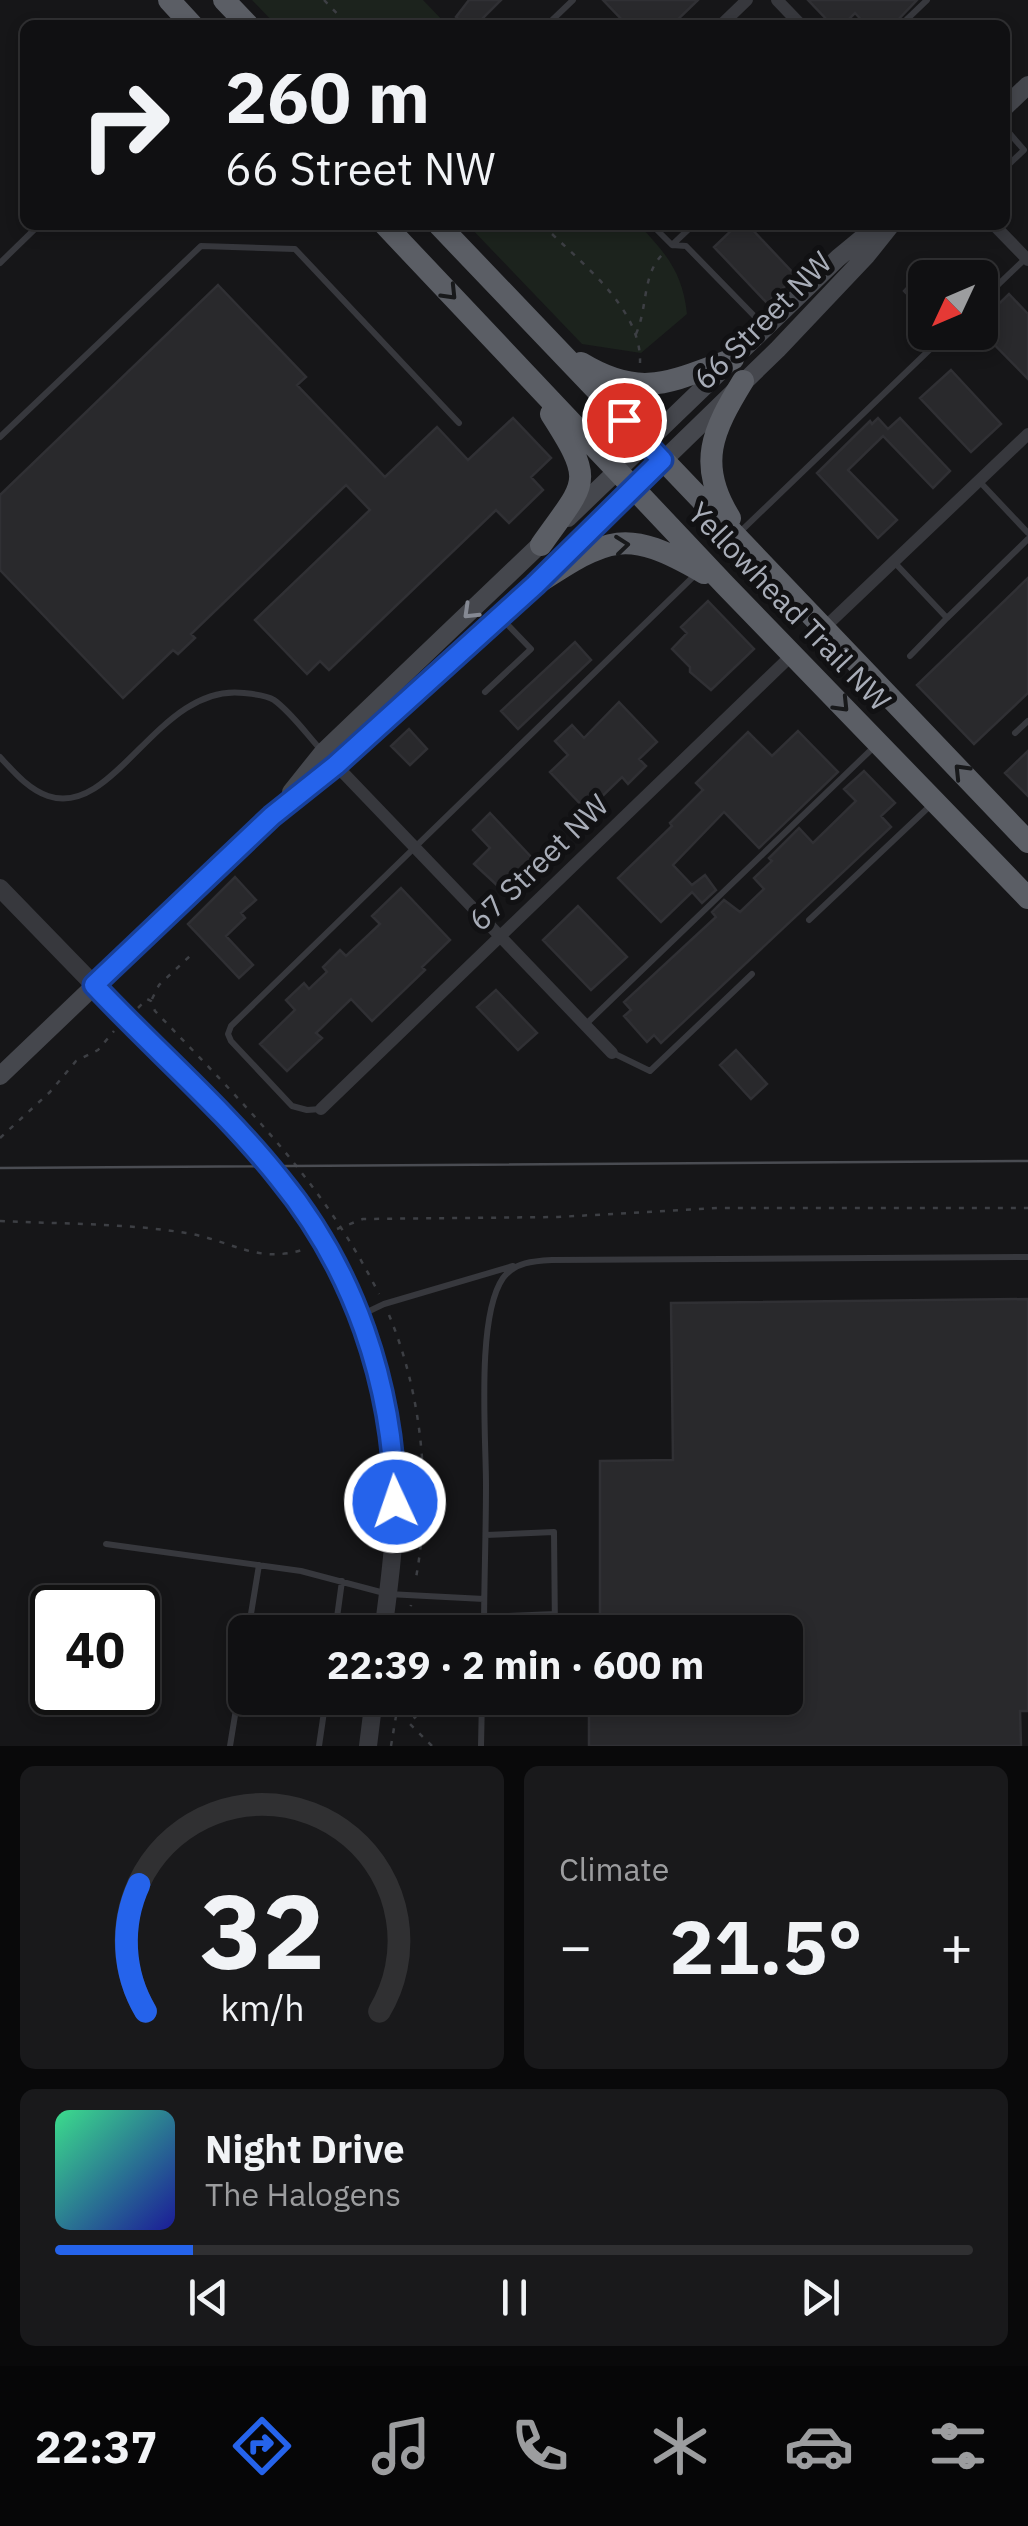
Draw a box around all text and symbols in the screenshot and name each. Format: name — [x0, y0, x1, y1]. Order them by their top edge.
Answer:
text: 260 m — [225, 51, 430, 142]
icon: right — [60, 60, 190, 190]
text: 66 Street NW — [225, 139, 496, 197]
street label: 66 Street NW — [684, 242, 840, 398]
north arrow — [908, 260, 998, 350]
map controls — [908, 260, 998, 350]
one-way arrow — [438, 282, 456, 300]
pin — [582, 378, 667, 463]
icon: arrive — [597, 393, 652, 448]
street label: Yellowhead Trail NW — [680, 493, 900, 719]
one-way arrow — [614, 534, 630, 556]
one-way arrow — [463, 600, 482, 618]
one-way arrow — [830, 693, 848, 711]
one-way arrow — [955, 765, 973, 783]
street label: 67 Street NW — [460, 785, 617, 939]
position arrow — [343, 1450, 447, 1554]
speed limit sign: 40 — [30, 1585, 160, 1715]
text: 22:39 · 2 min · 600 m — [327, 1640, 704, 1689]
text: Climate — [559, 1848, 669, 1890]
text: 32 — [200, 1862, 324, 1998]
text: 21.5° — [669, 1897, 863, 1995]
text: − — [559, 1910, 592, 1981]
text: + — [940, 1910, 973, 1981]
text: km/h — [220, 1984, 304, 2031]
text: Night Drive — [205, 2124, 405, 2173]
text: The Halogens — [205, 2173, 401, 2215]
icon: previous — [181, 2270, 236, 2325]
icon: pause — [487, 2270, 542, 2325]
icon: next — [793, 2270, 848, 2325]
icon: directions — [227, 2411, 297, 2481]
icon: music — [366, 2411, 436, 2481]
icon: phone — [505, 2411, 575, 2481]
icon: climate — [645, 2411, 715, 2481]
icon: car — [784, 2411, 854, 2481]
icon: filters — [923, 2411, 993, 2481]
text: 22:37 — [35, 2417, 158, 2475]

